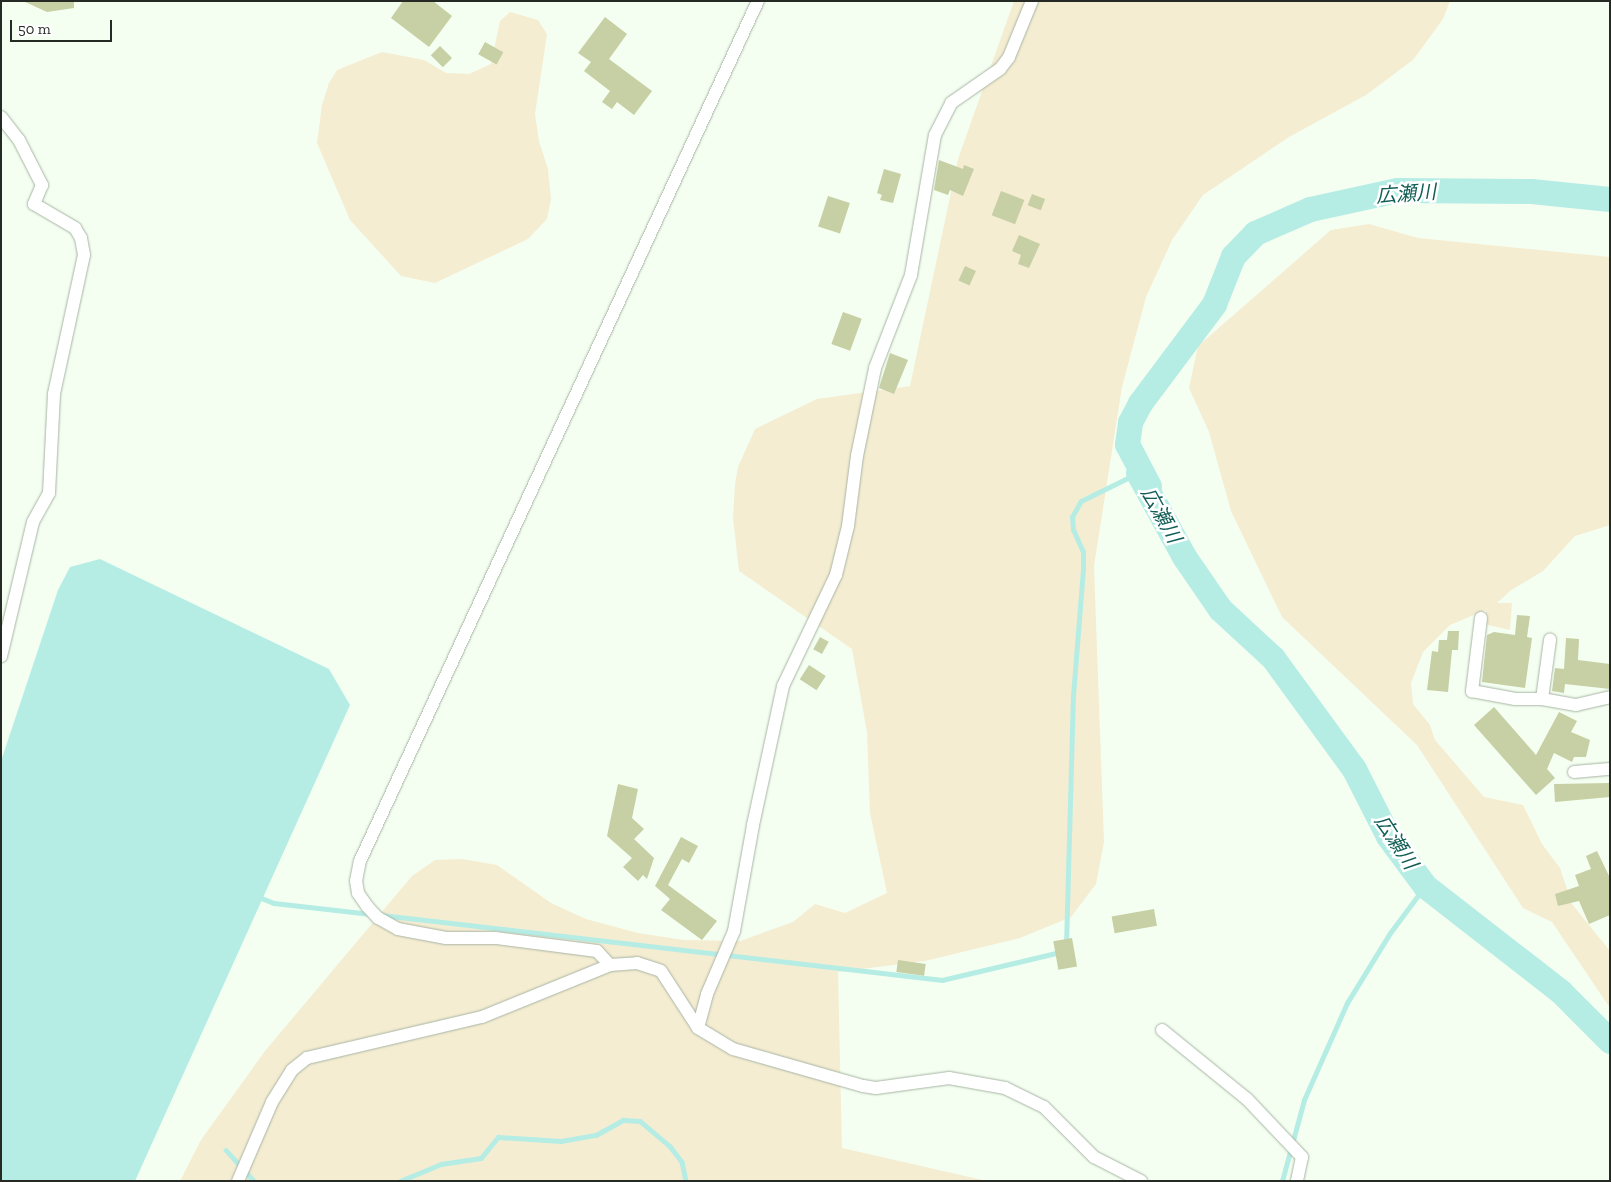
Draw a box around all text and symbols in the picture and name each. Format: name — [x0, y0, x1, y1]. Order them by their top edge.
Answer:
scale bar — [12, 10, 115, 42]
text: 50 m — [18, 20, 51, 38]
water label: 広瀬川 — [1375, 180, 1437, 208]
water label: 広瀬川 — [1136, 483, 1186, 547]
water label: 広瀬川 — [1370, 810, 1422, 874]

